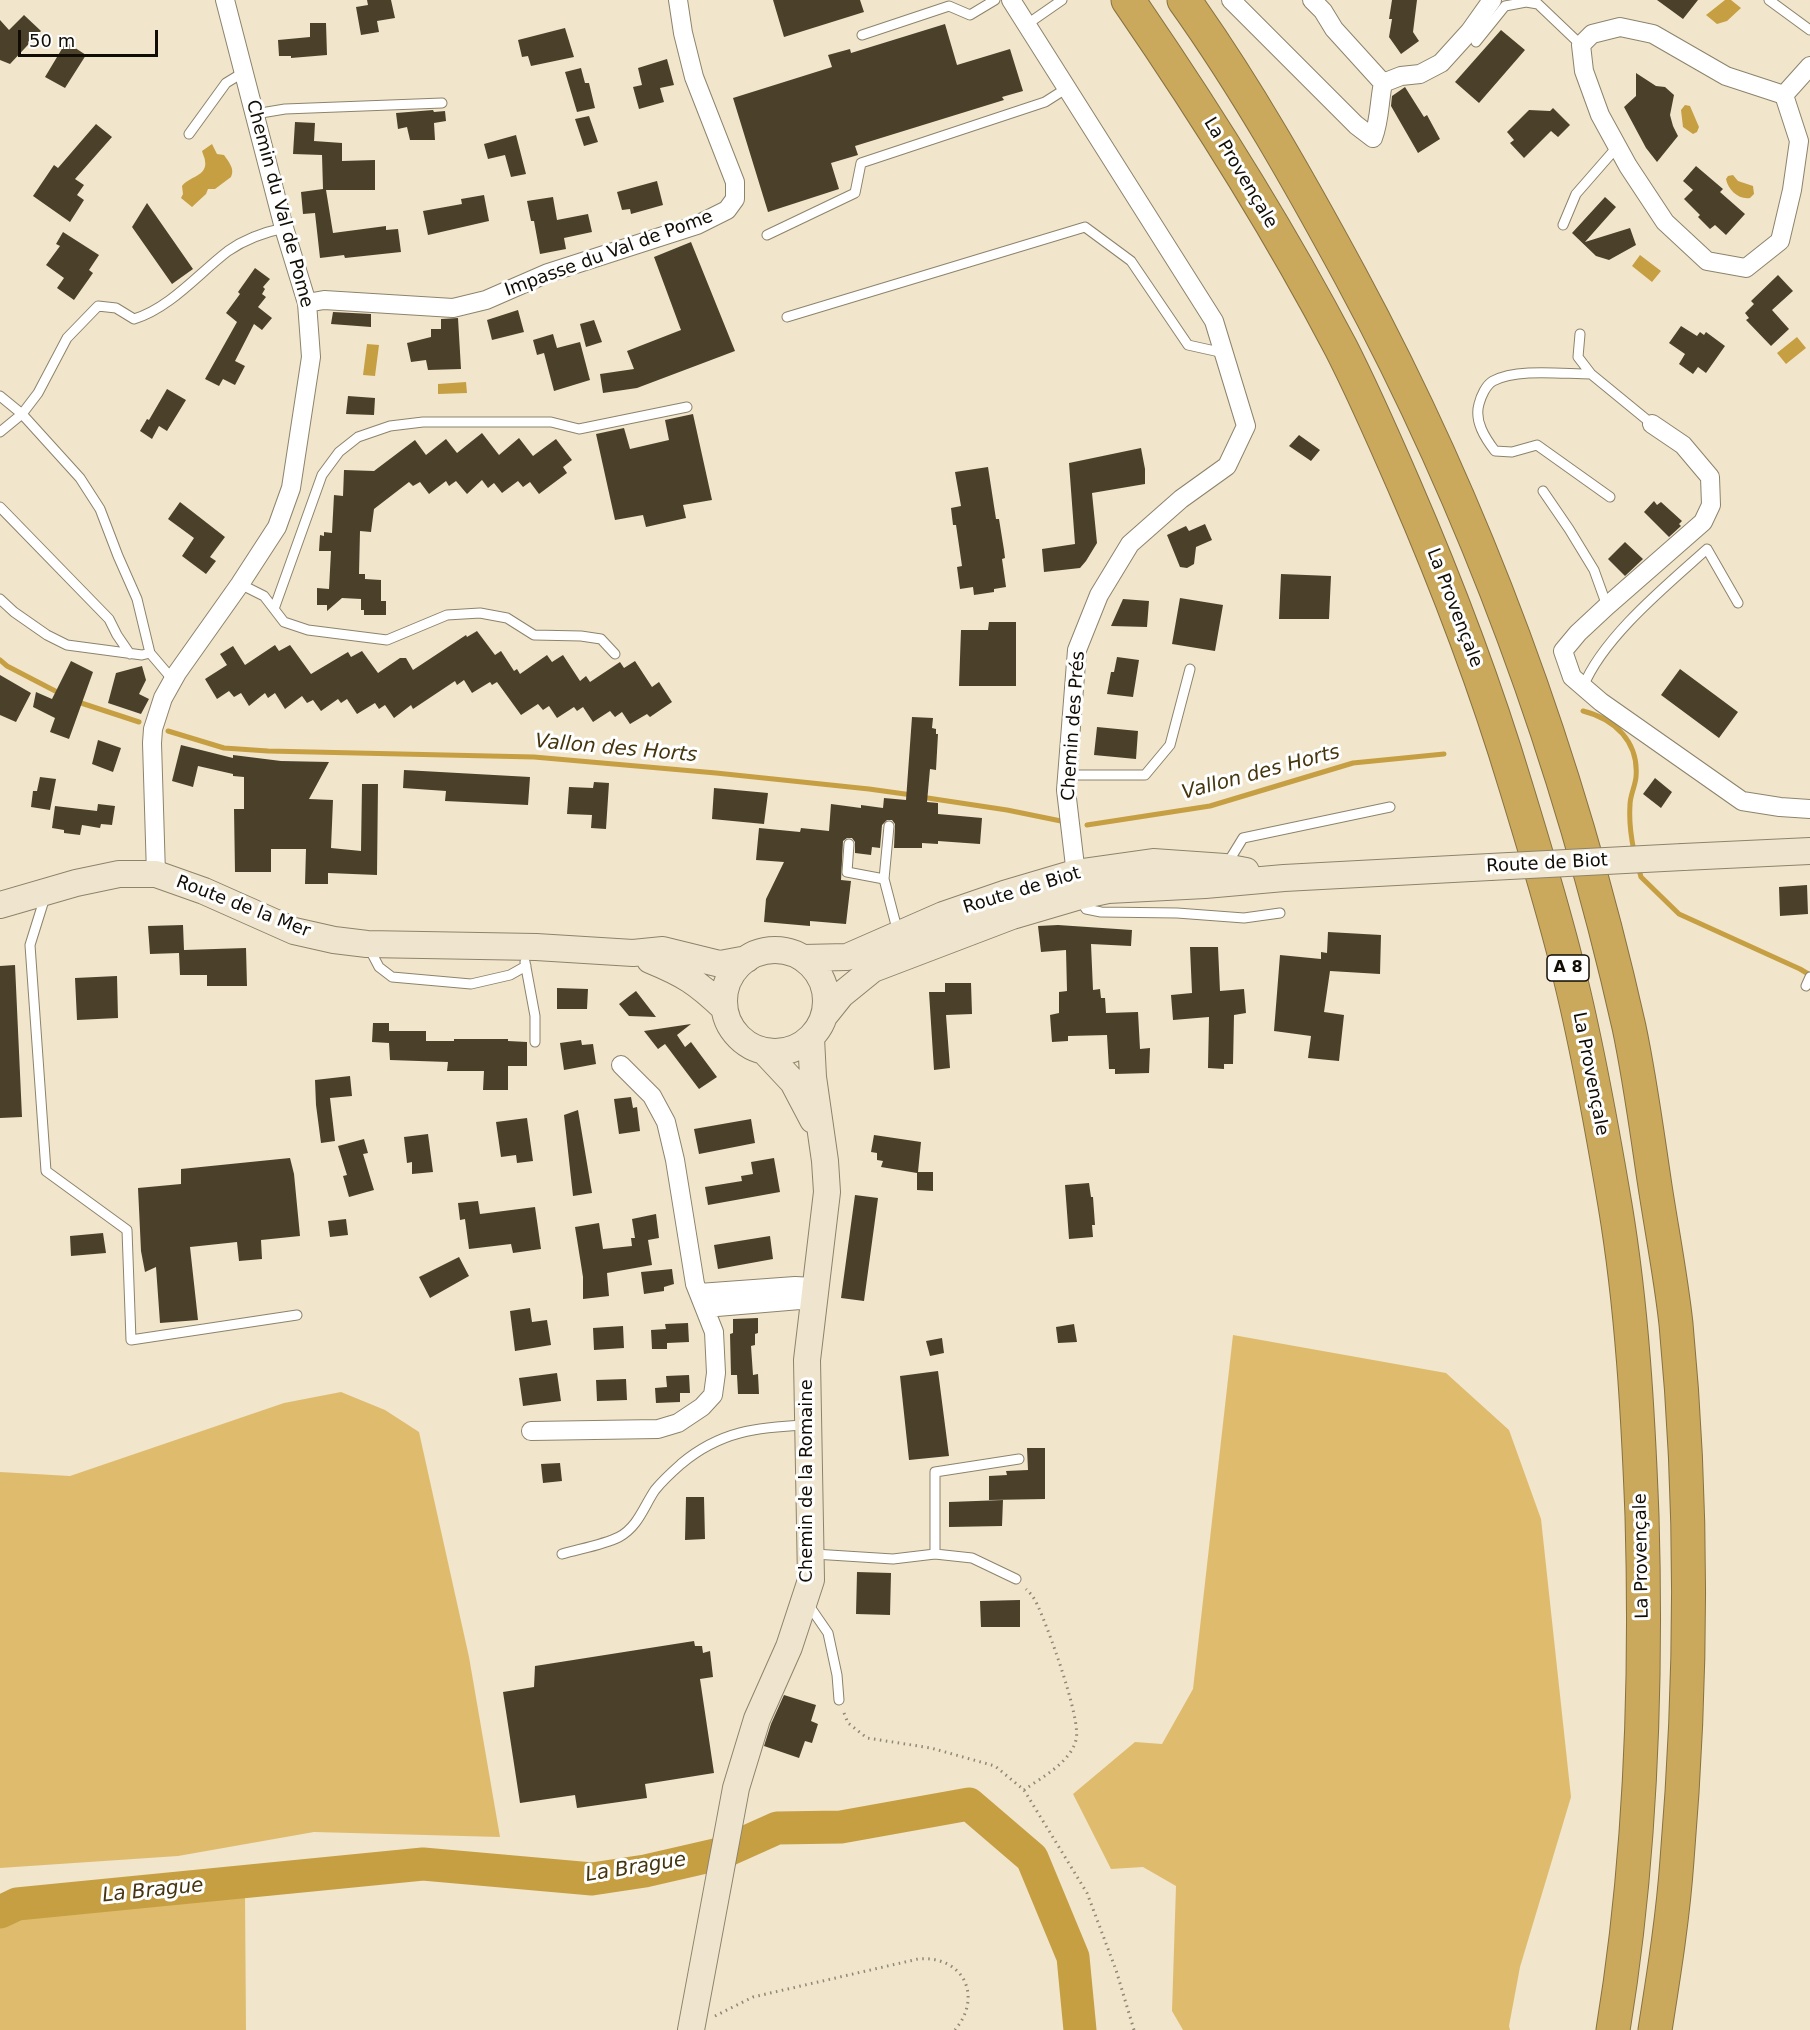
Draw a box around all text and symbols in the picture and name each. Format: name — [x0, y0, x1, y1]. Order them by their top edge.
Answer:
scale bar — [21, 18, 160, 56]
text: 50 m — [29, 30, 75, 51]
street label: Chemin du Val de Pome — [241, 98, 317, 310]
street label: La Provençale — [1198, 114, 1282, 232]
street label: Impasse du Val de Pome — [502, 206, 716, 302]
street label: La Provençale — [1421, 546, 1487, 670]
street label: Chemin des Prés — [1058, 650, 1090, 802]
water label: Vallon des Horts — [534, 730, 698, 768]
water label: Vallon des Horts — [1179, 740, 1343, 806]
street label: Route de Biot — [1486, 850, 1608, 878]
street label: Route de Biot — [961, 863, 1083, 919]
street label: Route de la Mer — [173, 871, 313, 943]
road number: A 8 — [1547, 955, 1589, 981]
street label: La Provençale — [1567, 1010, 1613, 1138]
street label: Chemin de la Romaine — [796, 1379, 818, 1583]
street label: La Provençale — [1630, 1493, 1654, 1619]
water label: La Brague — [584, 1848, 688, 1888]
water label: La Brague — [101, 1874, 205, 1908]

